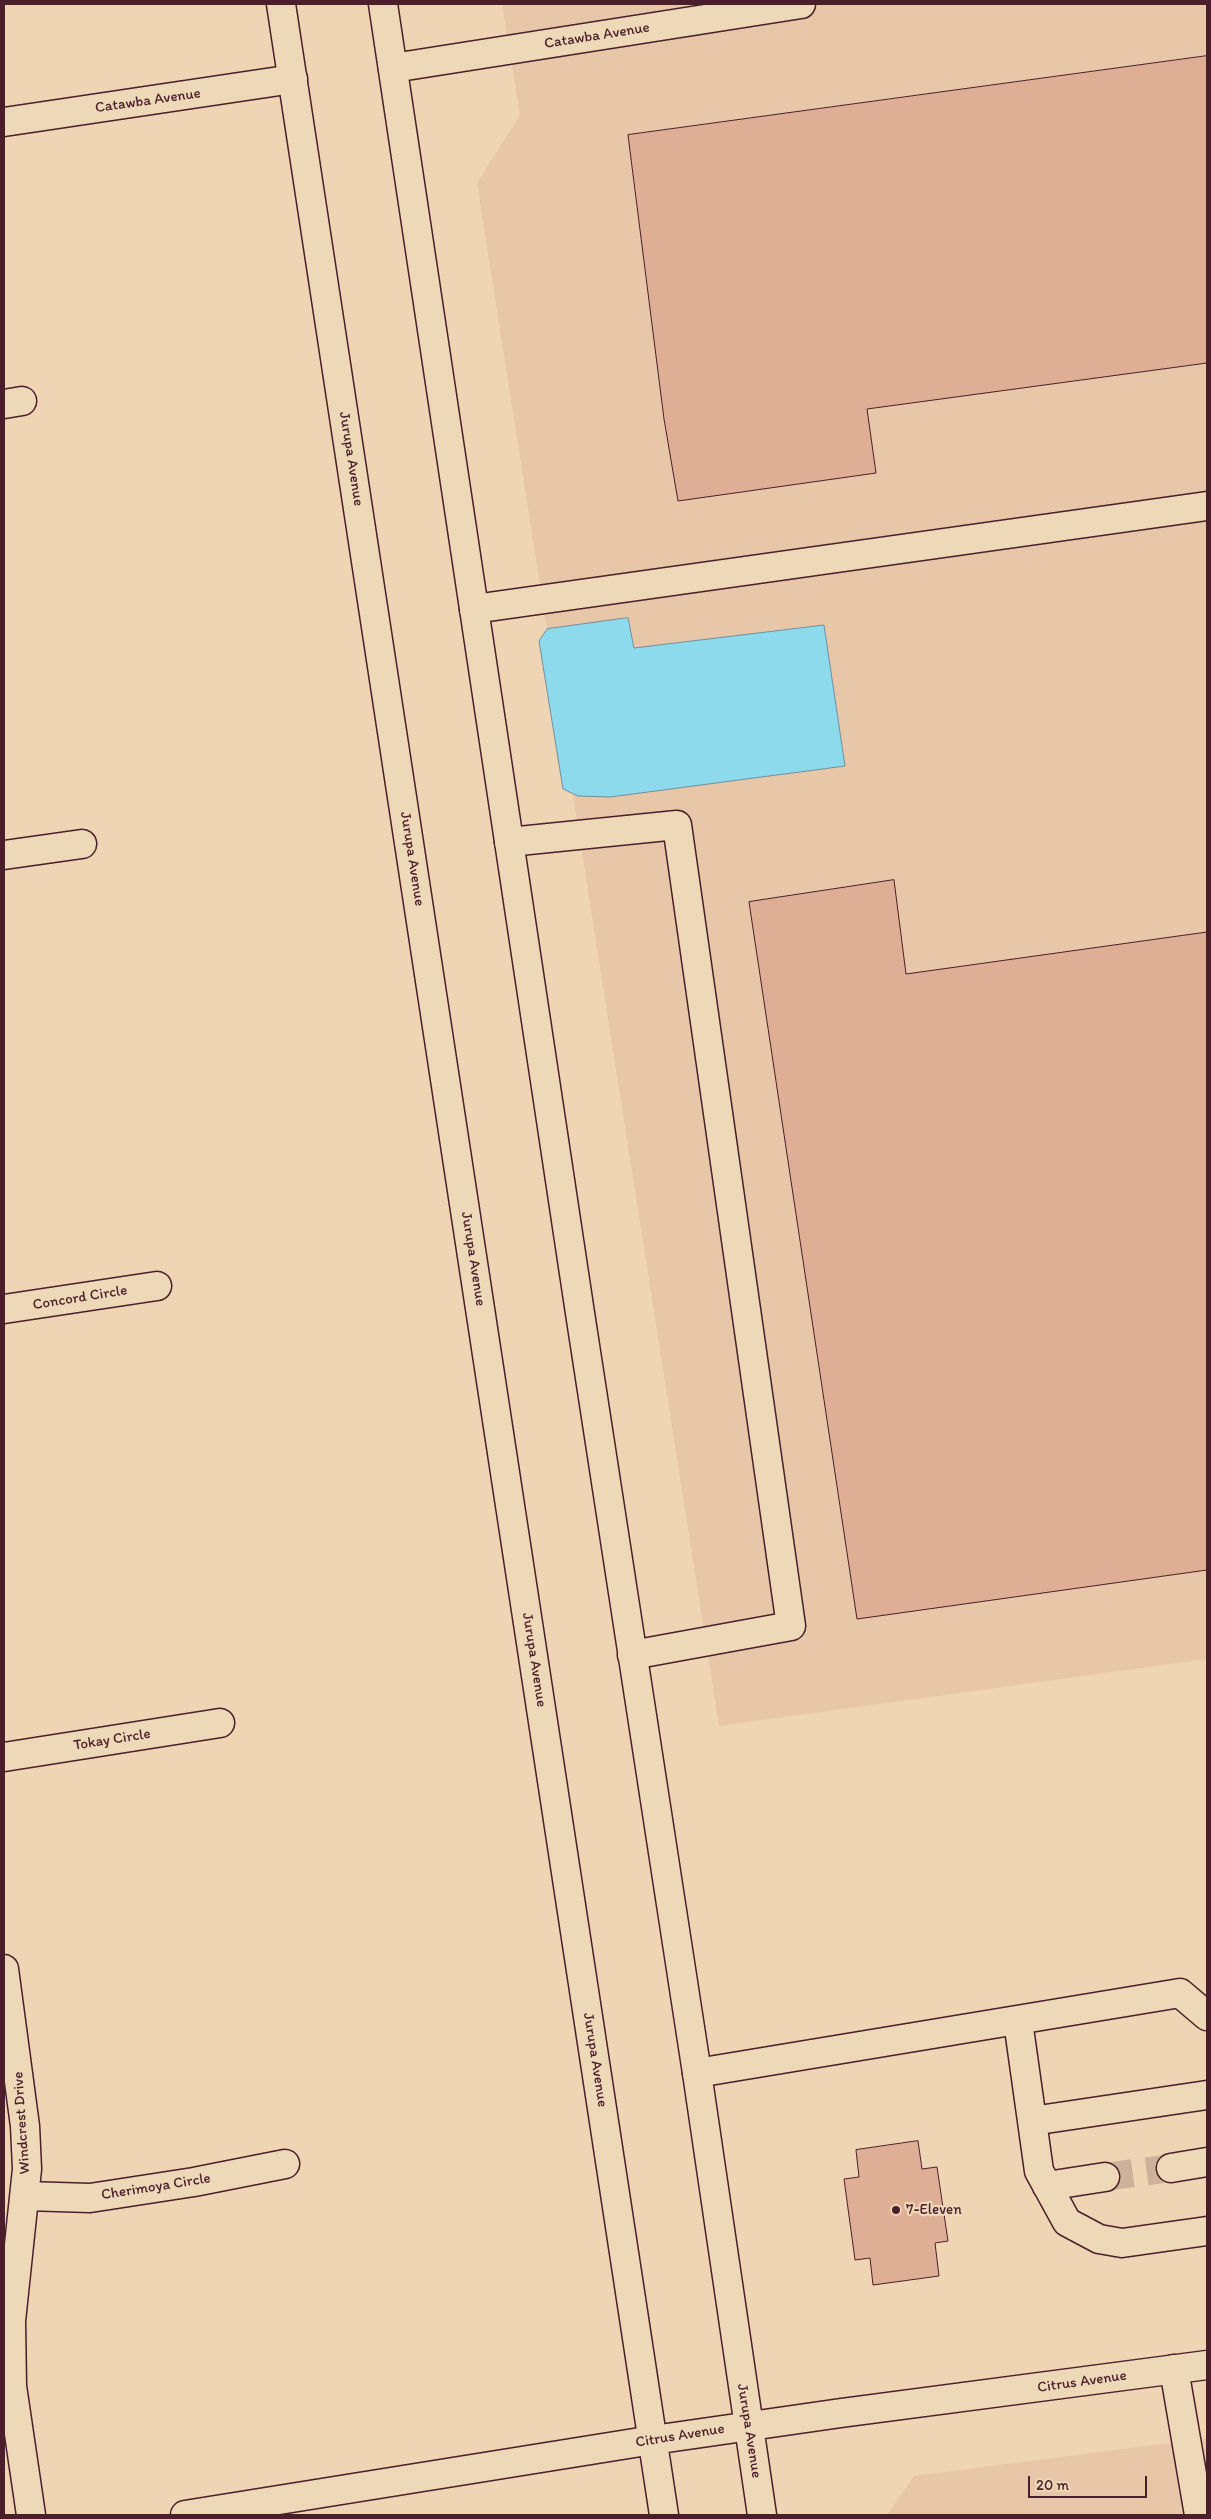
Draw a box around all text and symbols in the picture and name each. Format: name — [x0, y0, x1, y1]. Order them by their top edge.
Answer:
street label: Catawba Avenue — [543, 19, 651, 53]
street label: Catawba Avenue — [94, 85, 202, 117]
street label: Jurupa Avenue — [335, 411, 367, 507]
street label: Jurupa Avenue — [396, 811, 428, 907]
street label: Jurupa Avenue — [457, 1211, 489, 1307]
street label: Concord Circle — [31, 1282, 129, 1314]
street label: Jurupa Avenue — [518, 1612, 550, 1708]
street label: Tokay Circle — [72, 1725, 152, 1755]
street label: Jurupa Avenue — [579, 2012, 611, 2108]
street label: Windcrest Drive — [9, 2071, 35, 2175]
street label: Cherimoya Circle — [100, 2169, 212, 2205]
place label: 7-Eleven — [906, 2201, 962, 2219]
marker: 7-Eleven — [890, 2204, 902, 2216]
street label: Citrus Avenue — [1036, 2367, 1128, 2397]
street label: Jurupa Avenue — [733, 2383, 765, 2479]
street label: Citrus Avenue — [634, 2420, 726, 2452]
scale bar — [1031, 2466, 1150, 2498]
text: 20 m — [1036, 2476, 1069, 2494]

